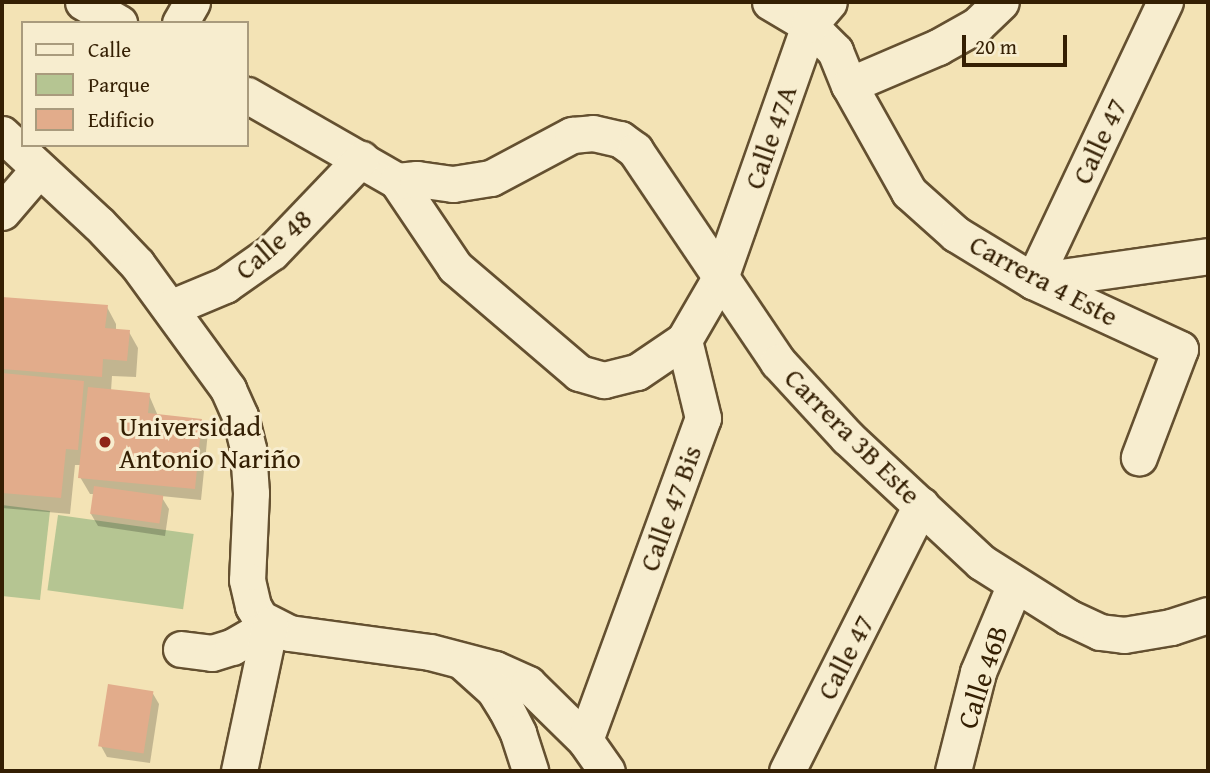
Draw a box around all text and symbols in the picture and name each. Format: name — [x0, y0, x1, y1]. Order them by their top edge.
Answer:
legend — [21, 21, 248, 147]
scale bar — [965, 21, 1070, 65]
text: 20 m — [975, 31, 1017, 62]
text: Calle — [88, 34, 131, 65]
text: Parque — [88, 69, 150, 100]
street label: Calle 47A — [737, 81, 803, 193]
street label: Calle 47 — [1065, 93, 1133, 189]
text: Edificio — [88, 104, 154, 135]
street label: Calle 48 — [228, 202, 318, 286]
street label: Carrera 4 Este — [964, 227, 1124, 333]
street label: Carrera 3B Este — [778, 361, 928, 511]
place label: Universidad Antonio Nariño — [119, 409, 301, 475]
marker: Universidad Antonio Nariño — [97, 434, 113, 450]
street label: Calle 47 Bis — [632, 440, 708, 576]
street label: Calle 47 — [810, 609, 880, 705]
street label: Calle 46B — [950, 621, 1014, 733]

